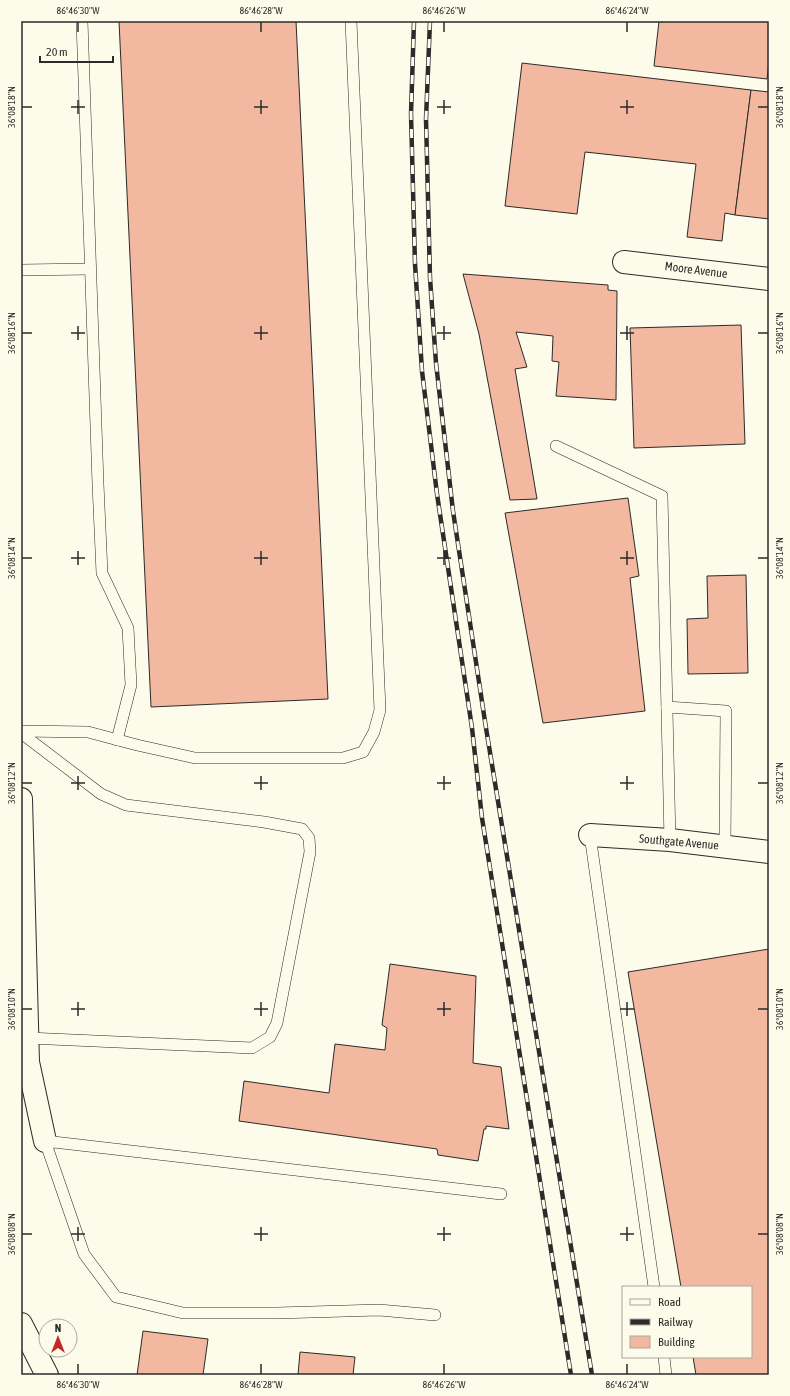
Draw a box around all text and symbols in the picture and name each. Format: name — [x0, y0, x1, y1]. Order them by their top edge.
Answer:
text: 86°46'30"W — [56, 5, 100, 16]
text: 86°46'28"W — [239, 5, 283, 16]
text: 86°46'26"W — [422, 5, 466, 16]
text: 86°46'24"W — [605, 5, 649, 16]
scale bar — [40, 38, 113, 64]
text: 20 m — [46, 45, 68, 59]
text: 36°08'18"N — [6, 86, 17, 128]
text: 36°08'18"N — [774, 86, 785, 128]
street label: Moore Avenue — [664, 259, 728, 281]
text: 36°08'16"N — [6, 312, 17, 354]
text: 36°08'16"N — [774, 312, 785, 354]
text: 36°08'14"N — [6, 537, 17, 579]
text: 36°08'14"N — [774, 537, 785, 579]
text: 36°08'12"N — [6, 762, 17, 804]
text: 36°08'12"N — [774, 762, 785, 804]
street label: Southgate Avenue — [639, 832, 719, 852]
text: 36°08'10"N — [6, 988, 17, 1030]
text: 36°08'10"N — [774, 988, 785, 1030]
text: 36°08'08"N — [6, 1213, 17, 1255]
text: 36°08'08"N — [774, 1213, 785, 1255]
legend — [622, 1286, 752, 1358]
text: Road — [658, 1295, 681, 1309]
text: Railway — [658, 1315, 693, 1329]
north arrow — [38, 1318, 78, 1358]
text: N — [55, 1322, 61, 1334]
text: Building — [658, 1335, 696, 1349]
text: 86°46'30"W — [56, 1379, 100, 1390]
text: 86°46'28"W — [239, 1379, 283, 1390]
text: 86°46'26"W — [422, 1379, 466, 1390]
text: 86°46'24"W — [605, 1379, 649, 1390]

